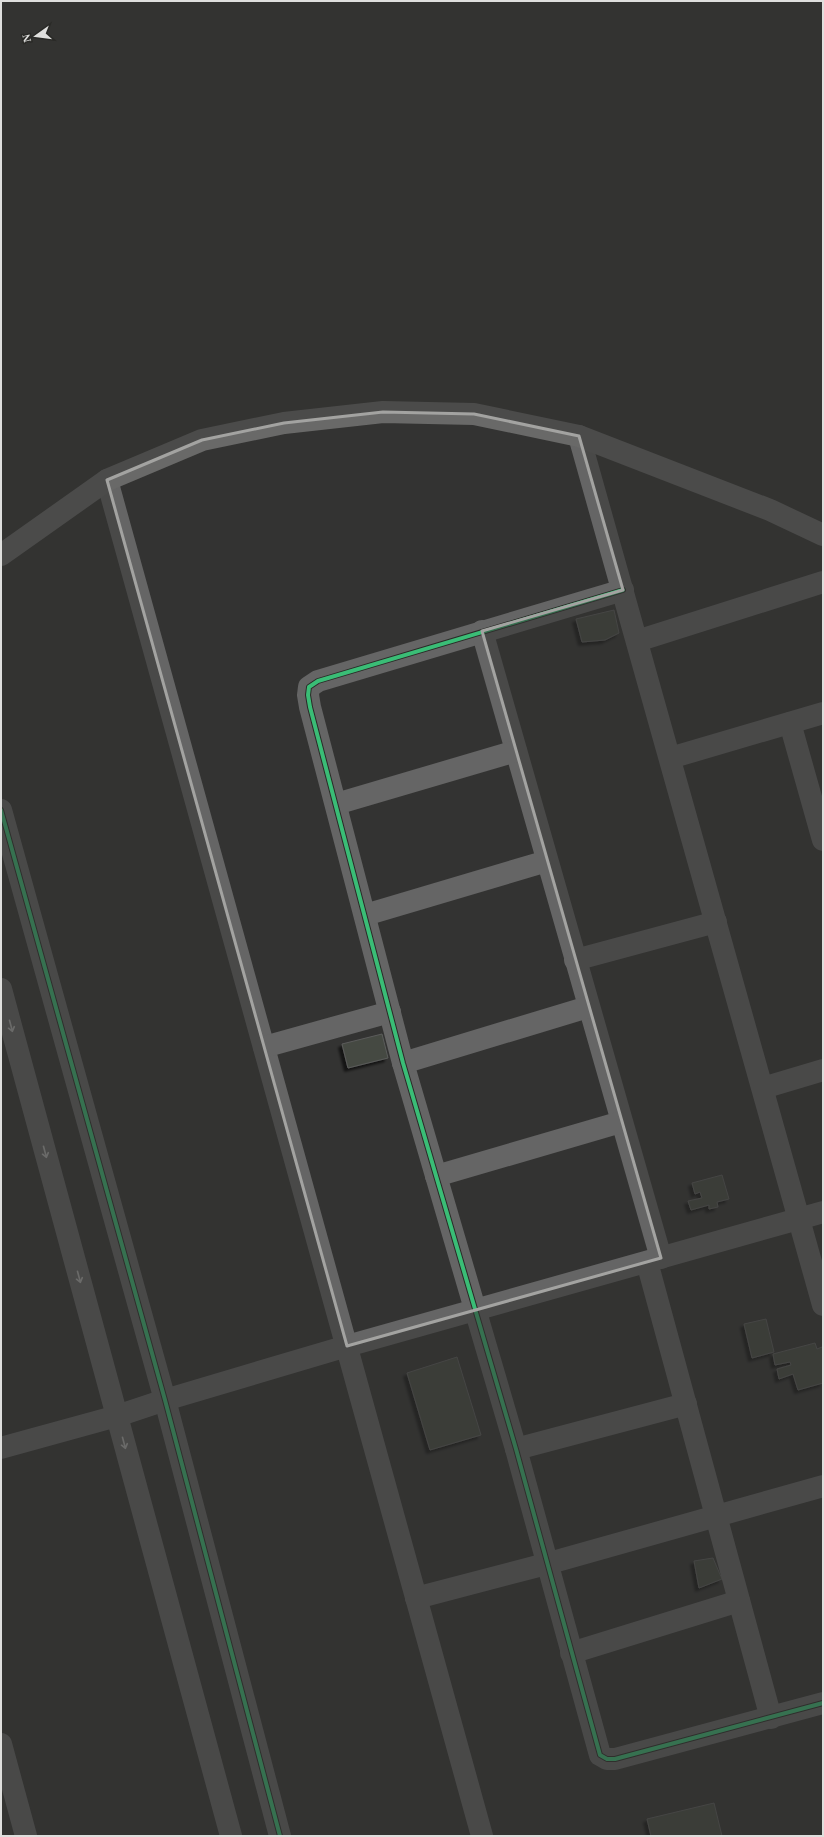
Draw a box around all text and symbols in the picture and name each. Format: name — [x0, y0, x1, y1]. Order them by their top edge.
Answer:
north arrow — [16, 16, 56, 56]
text: N — [20, 33, 33, 44]
one-way arrow — [8, 1020, 15, 1033]
one-way arrow — [42, 1145, 49, 1158]
one-way arrow — [76, 1271, 83, 1284]
one-way arrow — [121, 1437, 128, 1450]

